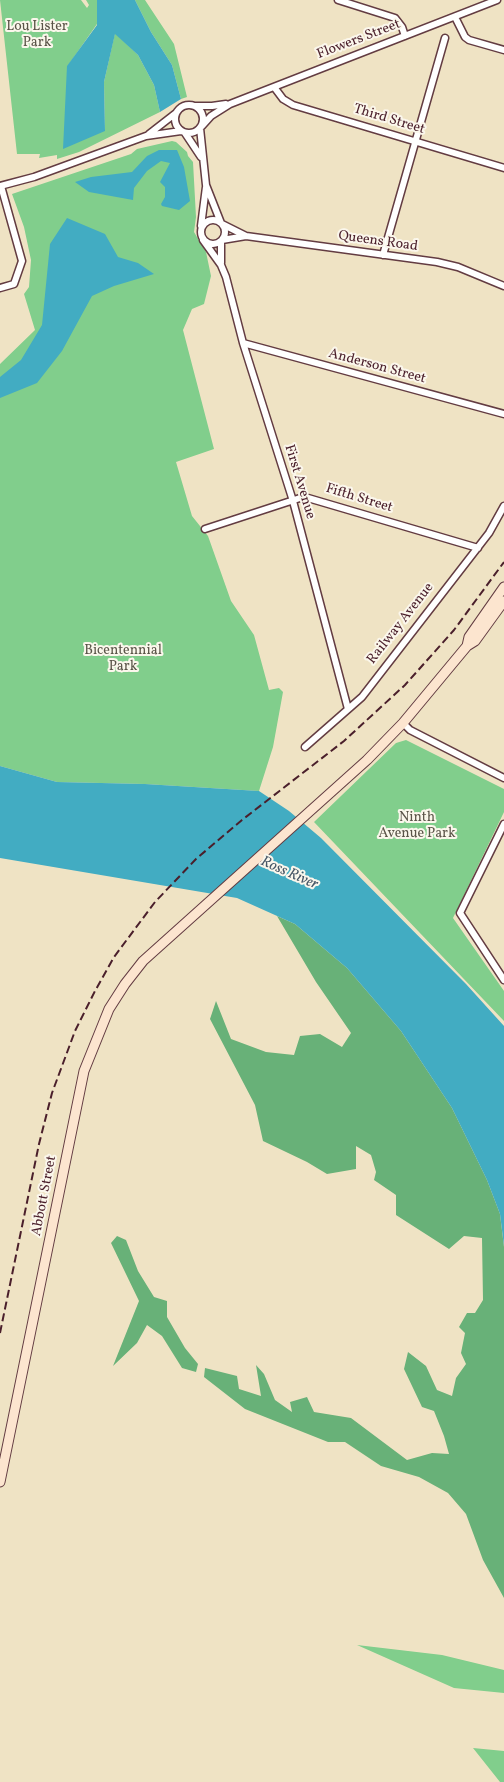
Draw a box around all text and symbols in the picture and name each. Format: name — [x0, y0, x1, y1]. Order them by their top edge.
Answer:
street label: Flowers Street — [315, 16, 403, 64]
park label: Lou Lister Park — [6, 19, 68, 52]
street label: Third Street — [351, 101, 427, 139]
street label: Queens Road — [337, 228, 419, 256]
street label: Anderson Street — [327, 346, 427, 388]
street label: First Avenue — [280, 443, 318, 521]
street label: Fifth Street — [323, 481, 395, 517]
street label: Railway Avenue — [364, 580, 438, 668]
park label: Bicentennial Park — [84, 643, 162, 676]
park label: Ninth Avenue Park — [378, 810, 456, 842]
water label: Ross River — [257, 853, 321, 895]
street label: Abbott Street — [29, 1154, 61, 1238]

